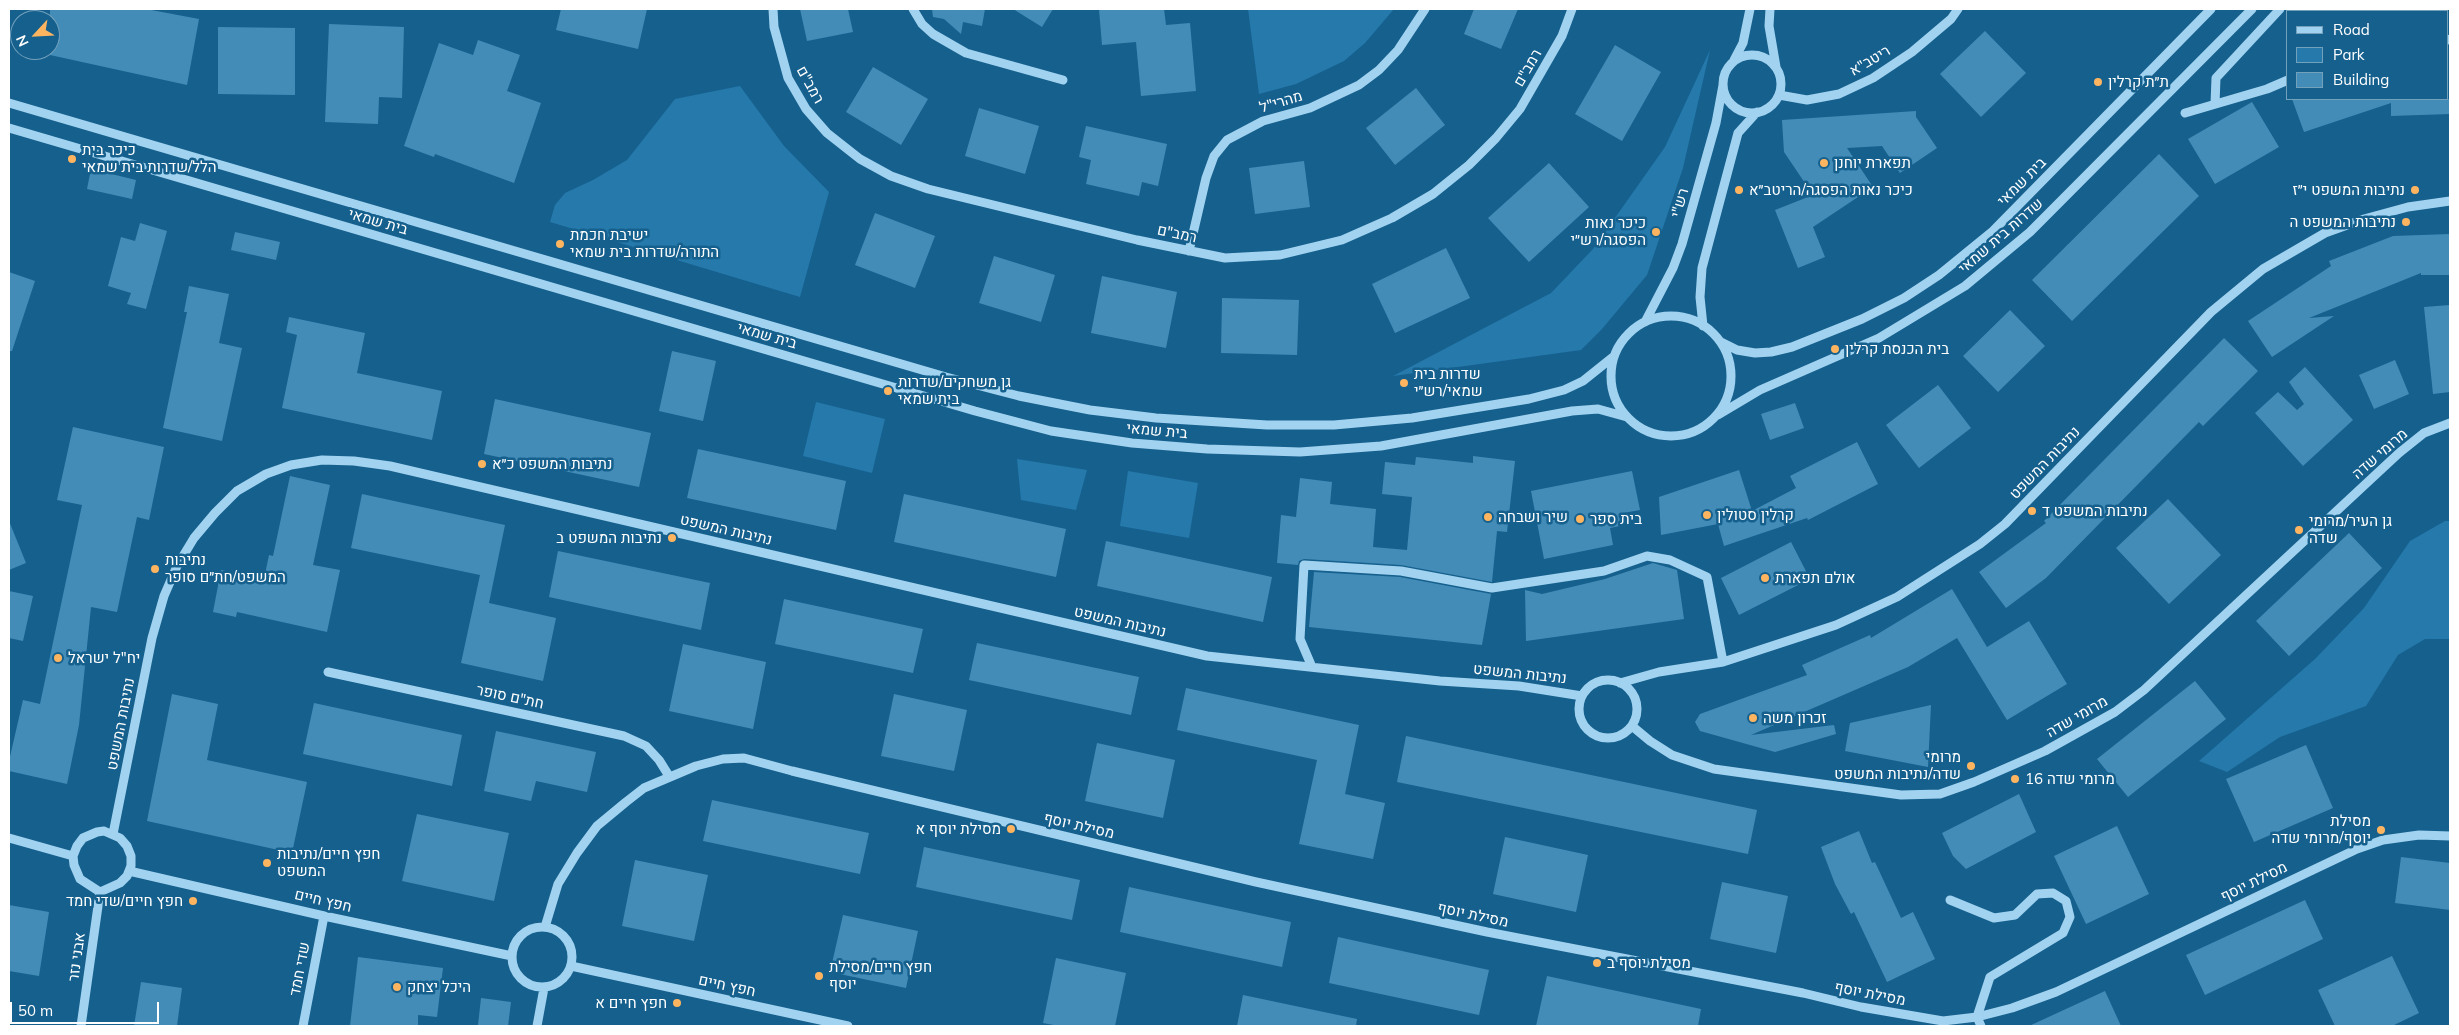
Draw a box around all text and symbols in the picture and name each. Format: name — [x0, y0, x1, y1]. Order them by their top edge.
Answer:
north arrow — [10, 10, 60, 60]
legend — [2286, 10, 2449, 100]
text: Road — [2333, 20, 2370, 39]
text: N — [12, 32, 33, 50]
street label: ריטב"א — [1846, 42, 1894, 80]
text: Park — [2333, 45, 2365, 64]
street label: רמב"ם — [1510, 46, 1546, 90]
street label: רמב"ם — [792, 63, 828, 107]
text: Building — [2333, 70, 2389, 89]
place label: ת״ת קרלין — [2108, 73, 2169, 91]
marker: ת״ת קרלין — [2092, 76, 2104, 88]
street label: מהרי"ל — [1257, 87, 1305, 117]
place label: כיכר בית הלל/שדרות בית שמאי — [82, 141, 217, 176]
marker: כיכר בית הלל/שדרות בית שמאי — [66, 153, 78, 165]
place label: תפארת יוחנן — [1834, 154, 1911, 172]
street label: בית שמאי — [1994, 154, 2050, 210]
marker: תפארת יוחנן — [1818, 157, 1830, 169]
place label: כיכר נאות הפסגה/הריטב״א — [1749, 181, 1913, 199]
place label: נתיבות המשפט י״ז — [2292, 181, 2405, 199]
marker: כיכר נאות הפסגה/הריטב״א — [1733, 184, 1745, 196]
marker: נתיבות המשפט י״ז — [2409, 184, 2421, 196]
street label: רש"י — [1667, 186, 1693, 220]
street label: שדרות בית שמאי — [1955, 194, 2047, 278]
street label: בית שמאי — [346, 205, 410, 239]
place label: נתיבות המשפט ה — [2289, 213, 2396, 231]
place label: כיכר נאות הפסגה/רש״י — [1571, 214, 1646, 249]
marker: נתיבות המשפט ה — [2400, 216, 2412, 228]
street label: רמב"ם — [1155, 221, 1199, 247]
place label: ישיבת חכמת התורה/שדרות בית שמאי — [570, 226, 719, 261]
marker: כיכר נאות הפסגה/רש״י — [1650, 226, 1662, 238]
marker: ישיבת חכמת התורה/שדרות בית שמאי — [554, 238, 566, 250]
street label: בית שמאי — [735, 319, 799, 353]
place label: בית הכנסת קרלין — [1845, 340, 1949, 358]
marker: בית הכנסת קרלין — [1829, 343, 1841, 355]
place label: שדרות בית שמאי/רש״י — [1414, 365, 1483, 400]
place label: גן משחקים/שדרות בית שמאי — [898, 373, 1011, 408]
marker: שדרות בית שמאי/רש״י — [1398, 377, 1410, 389]
marker: גן משחקים/שדרות בית שמאי — [882, 385, 894, 397]
street label: בית שמאי — [1126, 419, 1188, 443]
street label: נתיבות המשפט — [2006, 423, 2084, 503]
street label: מרומי שדה — [2349, 425, 2411, 483]
place label: נתיבות המשפט כ״א — [492, 455, 612, 473]
marker: נתיבות המשפט כ״א — [476, 458, 488, 470]
place label: נתיבות המשפט ד — [2042, 502, 2148, 520]
marker: נתיבות המשפט ד — [2026, 505, 2038, 517]
place label: קרלין סטולין — [1717, 506, 1794, 524]
place label: שיר ושבחה — [1498, 508, 1568, 526]
marker: קרלין סטולין — [1701, 509, 1713, 521]
place label: בית ספר — [1590, 510, 1642, 528]
street label: נתיבות המשפט — [678, 511, 774, 549]
marker: שיר ושבחה — [1482, 511, 1494, 523]
place label: גן העיר/מרומי שדה — [2309, 512, 2392, 547]
marker: בית ספר — [1574, 513, 1586, 525]
marker: גן העיר/מרומי שדה — [2293, 524, 2305, 536]
place label: נתיבות המשפט ב — [556, 529, 662, 547]
marker: נתיבות המשפט ב — [666, 532, 678, 544]
place label: נתיבות המשפט/חת״ם סופר — [165, 551, 286, 586]
marker: נתיבות המשפט/חת״ם סופר — [149, 563, 161, 575]
place label: אולם תפארת — [1775, 569, 1855, 587]
marker: אולם תפארת — [1759, 572, 1771, 584]
street label: נתיבות המשפט — [1072, 603, 1168, 641]
place label: יח"ל ישראל — [68, 649, 140, 667]
marker: יח"ל ישראל — [52, 652, 64, 664]
street label: נתיבות המשפט — [1472, 660, 1568, 688]
street label: נתיבות המשפט — [103, 676, 139, 772]
street label: חת"ם סופר — [475, 681, 545, 713]
street label: מרומי שדה — [2043, 692, 2111, 742]
place label: זכרון משה — [1763, 709, 1827, 727]
marker: זכרון משה — [1747, 712, 1759, 724]
place label: מרומי שדה/נתיבות המשפט — [1834, 748, 1961, 783]
marker: מרומי שדה/נתיבות המשפט — [1965, 760, 1977, 772]
place label: מרומי שדה 16 — [2025, 770, 2115, 788]
marker: מרומי שדה 16 — [2009, 773, 2021, 785]
street label: מסילת יוסף — [1042, 809, 1116, 843]
place label: מסילת יוסף/מרומי שדה — [2272, 812, 2371, 847]
place label: מסילת יוסף א — [915, 820, 1001, 838]
marker: מסילת יוסף א — [1005, 823, 1017, 835]
marker: מסילת יוסף/מרומי שדה — [2375, 824, 2387, 836]
place label: חפץ חיים/נתיבות המשפט — [277, 845, 380, 880]
marker: חפץ חיים/נתיבות המשפט — [261, 857, 273, 869]
street label: מסילת יוסף — [2218, 858, 2290, 906]
street label: חפץ חיים — [293, 886, 353, 916]
place label: חפץ חיים/שדי חמד — [66, 892, 183, 910]
marker: חפץ חיים/שדי חמד — [187, 895, 199, 907]
street label: מסילת יוסף — [1436, 899, 1510, 931]
street label: אבני נזר — [65, 931, 89, 983]
street label: שדי חמד — [286, 940, 314, 998]
place label: מסילת יוסף ב — [1607, 954, 1691, 972]
marker: מסילת יוסף ב — [1591, 957, 1603, 969]
place label: חפץ חיים/מסילת יוסף — [829, 958, 932, 993]
marker: חפץ חיים/מסילת יוסף — [813, 970, 825, 982]
street label: חפץ חיים — [697, 971, 757, 1001]
place label: היכל יצחק — [407, 978, 471, 996]
street label: מסילת יוסף — [1833, 978, 1907, 1010]
marker: היכל יצחק — [391, 981, 403, 993]
scale bar — [12, 992, 161, 1024]
place label: חפץ חיים א — [595, 994, 667, 1012]
marker: חפץ חיים א — [671, 997, 683, 1009]
text: 50 m — [18, 1001, 53, 1020]

